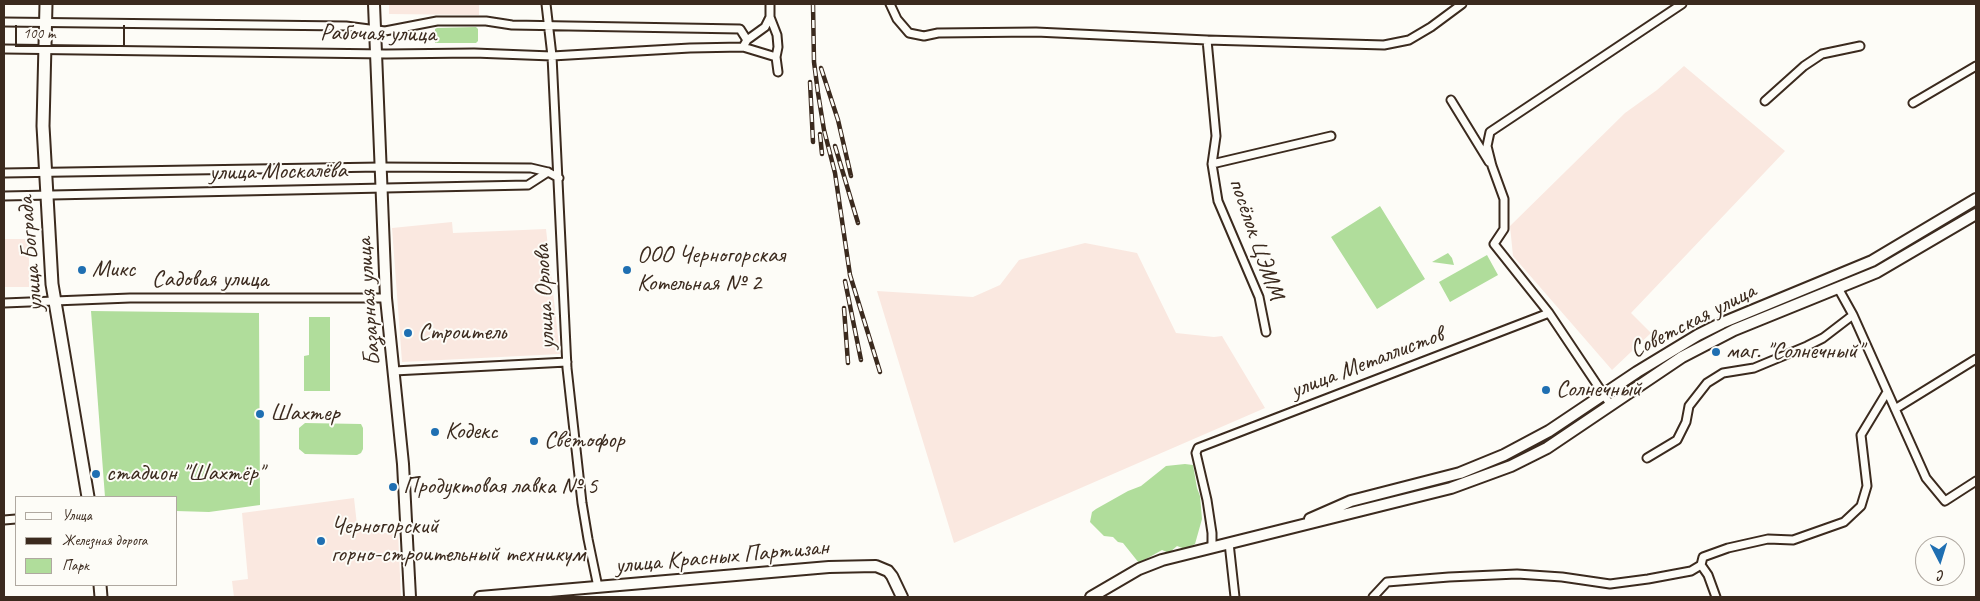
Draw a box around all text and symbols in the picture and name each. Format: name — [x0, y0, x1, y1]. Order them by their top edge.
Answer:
scale bar — [18, 15, 128, 47]
street label: Рабочая улица — [320, 19, 436, 49]
text: 100 m — [23, 24, 55, 43]
street label: улица Москалёва — [209, 156, 347, 188]
street label: посёлок ЦЭММ — [1222, 174, 1290, 304]
street label: улица Бограда — [12, 195, 50, 313]
street label: Базарная улица — [350, 237, 388, 367]
place label: ООО Черногорская Котельная № 2 — [637, 242, 785, 298]
street label: улица Орлова — [528, 244, 562, 350]
place label: Микс — [92, 256, 135, 284]
marker: Микс — [76, 264, 88, 276]
marker: ООО Черногорская Котельная № 2 — [621, 264, 633, 276]
street label: Садовая улица — [152, 266, 268, 294]
street label: Советская улица — [1625, 277, 1761, 365]
place label: Строитель — [418, 319, 506, 347]
street label: улица Металлистов — [1287, 321, 1447, 405]
marker: Строитель — [402, 327, 414, 339]
place label: маг. "Солнечный" — [1726, 338, 1863, 366]
marker: маг. "Солнечный" — [1710, 346, 1722, 358]
place label: Солнечный — [1556, 376, 1641, 404]
marker: Солнечный — [1540, 384, 1552, 396]
place label: Шахтер — [270, 400, 340, 428]
marker: Шахтер — [254, 408, 266, 420]
place label: Кодекс — [445, 418, 498, 446]
marker: Кодекс — [429, 426, 441, 438]
place label: Светофор — [544, 427, 625, 455]
marker: Светофор — [528, 435, 540, 447]
place label: стадион "Шахтёр" — [106, 460, 263, 488]
marker: стадион "Шахтёр" — [90, 468, 102, 480]
place label: Продуктовая лавка № 5 — [403, 473, 597, 501]
marker: Продуктовая лавка № 5 — [387, 481, 399, 493]
legend — [15, 496, 178, 586]
text: Улица — [62, 506, 92, 525]
place label: Черногорский горно-строительный техникум — [331, 513, 585, 569]
text: Железная дорога — [62, 531, 147, 550]
street label: улица Красных Партизан — [614, 533, 830, 581]
marker: Черногорский горно-строительный техникум — [315, 535, 327, 547]
north arrow — [1915, 536, 1965, 586]
text: Парк — [62, 556, 89, 575]
text: С — [1937, 567, 1945, 584]

